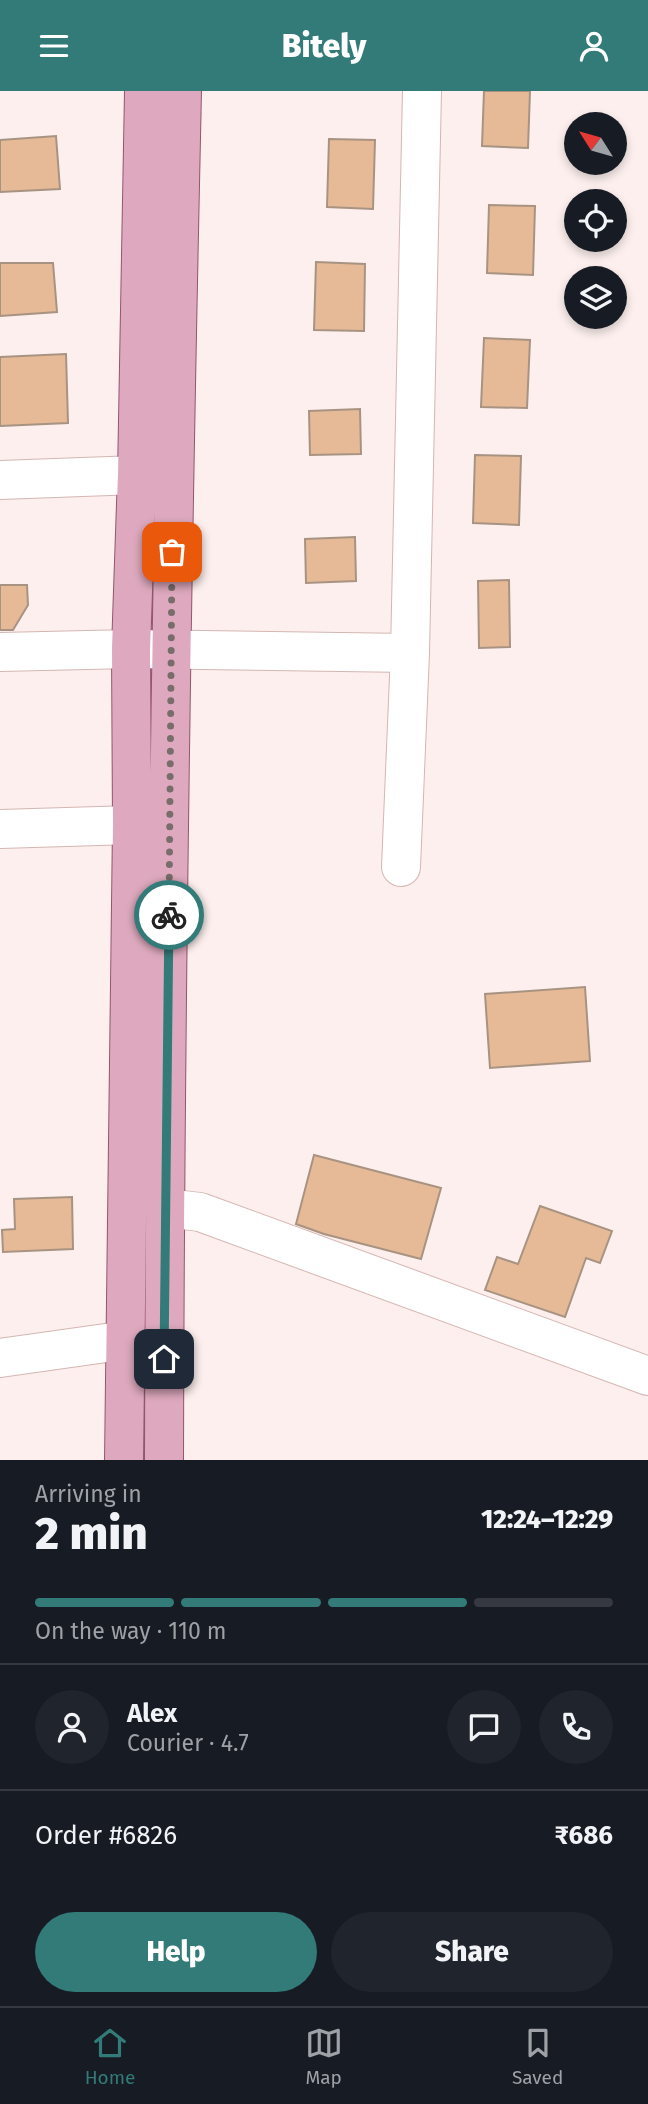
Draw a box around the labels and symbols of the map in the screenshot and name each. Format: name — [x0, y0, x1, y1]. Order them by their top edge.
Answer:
north arrow — [564, 112, 626, 175]
pin — [142, 522, 202, 582]
courier — [134, 880, 204, 950]
pin — [134, 1329, 194, 1389]

